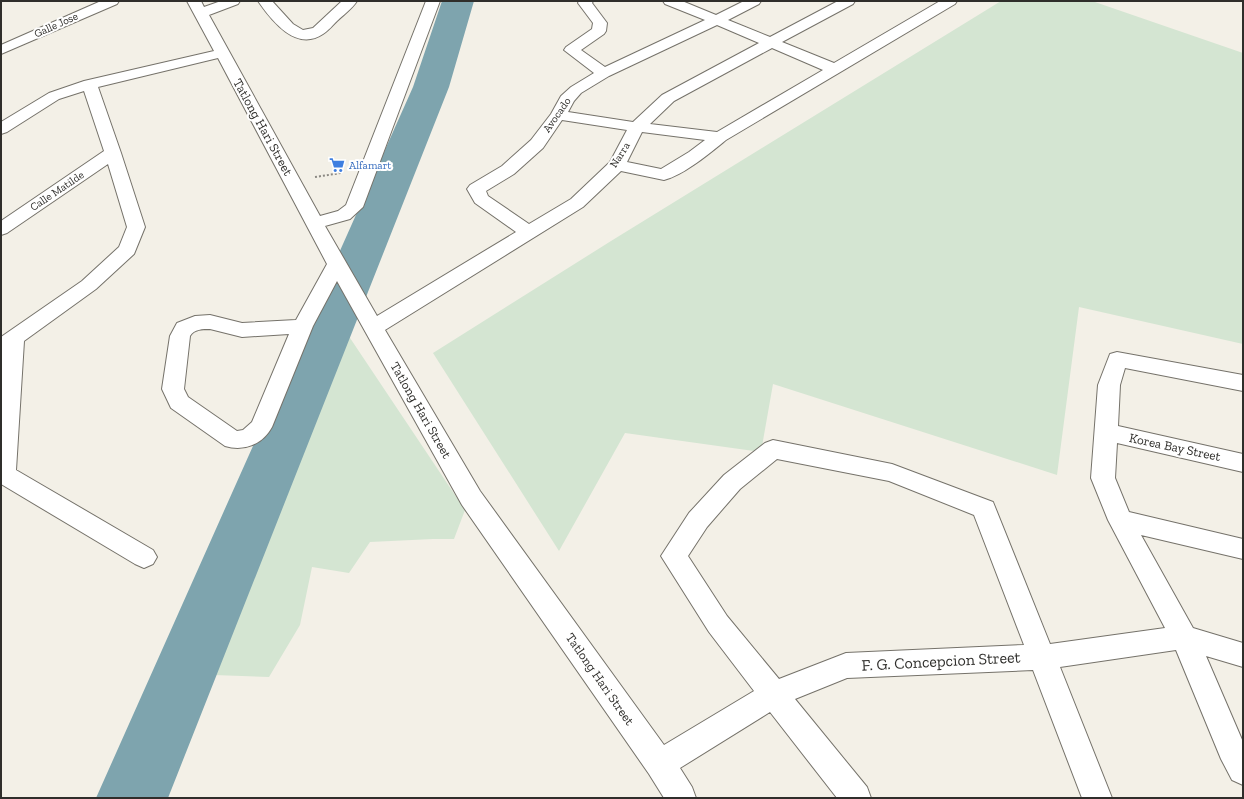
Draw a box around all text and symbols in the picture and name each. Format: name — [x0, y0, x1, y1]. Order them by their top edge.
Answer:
street label: Galle Jose — [32, 10, 80, 40]
street label: Tatlong Hari Street — [230, 76, 296, 178]
street label: Avocado — [540, 95, 574, 135]
street label: Narra — [607, 139, 633, 170]
supermarket icon: Alfamart — [328, 156, 346, 174]
place label: Alfamart — [349, 159, 392, 172]
street label: Calle Matilde — [28, 168, 86, 214]
street label: Tatlong Hari Street — [387, 359, 455, 461]
street label: Korea Bay Street — [1128, 430, 1222, 464]
street label: Tatlong Hari Street — [563, 630, 637, 728]
street label: F. G. Concepcion Street — [861, 647, 1021, 675]

